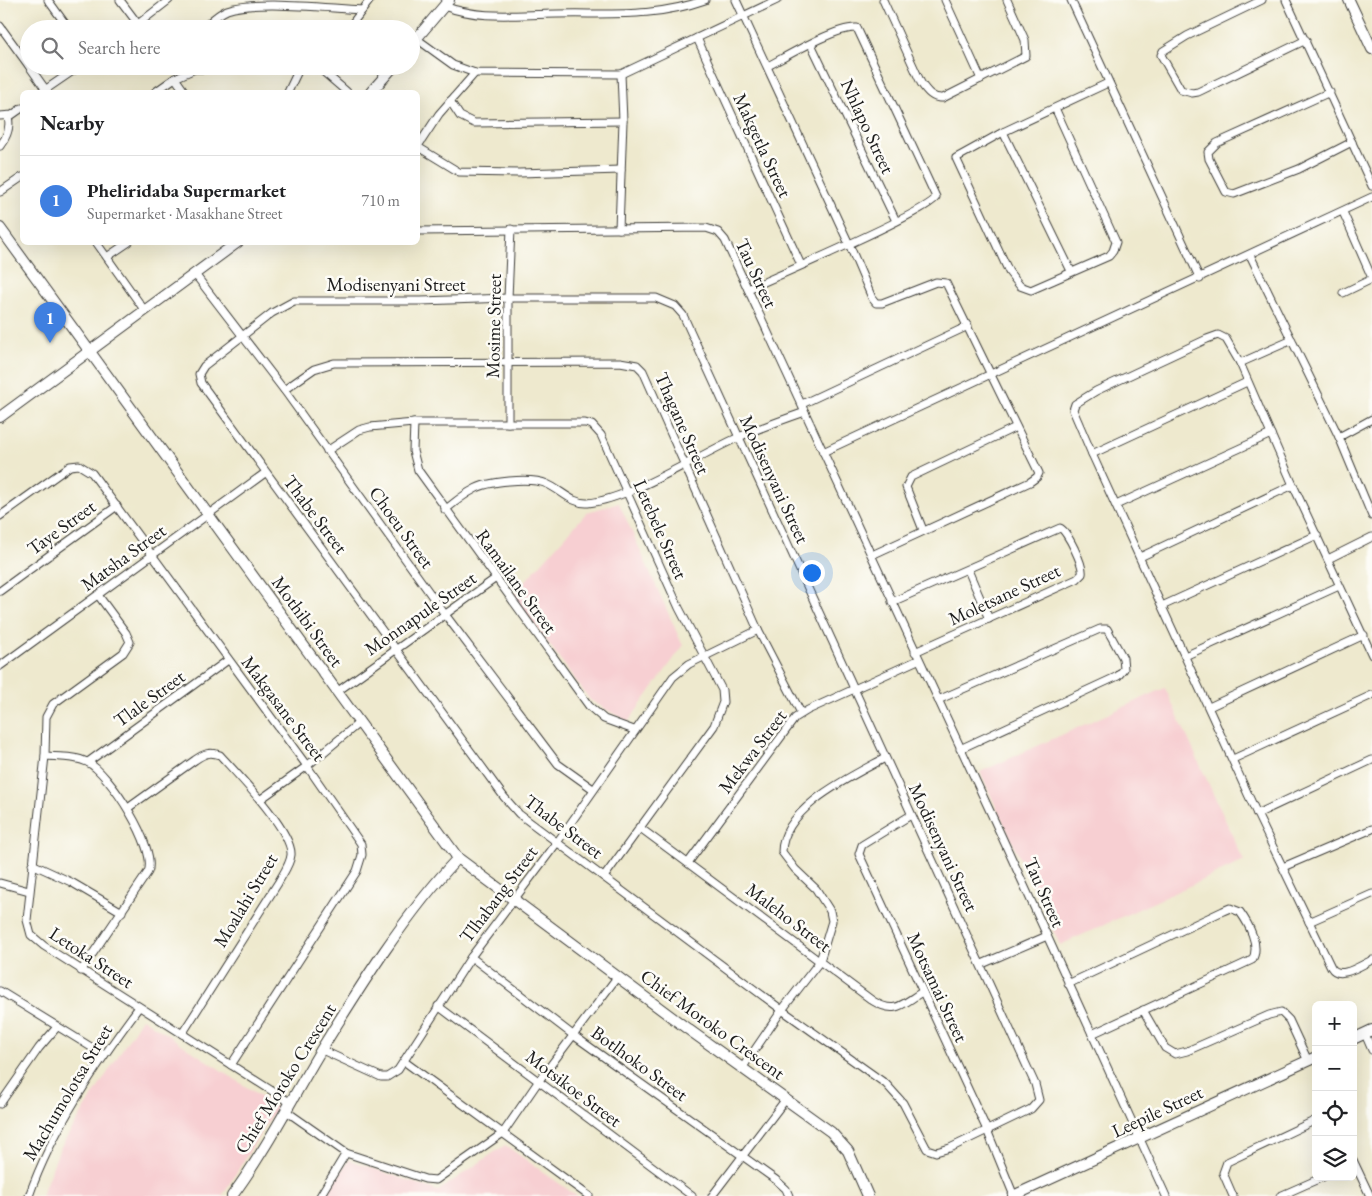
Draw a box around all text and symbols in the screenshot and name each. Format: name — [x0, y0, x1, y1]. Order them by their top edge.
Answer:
search box — [20, 20, 420, 75]
icon: search — [38, 34, 66, 62]
text: Search here — [78, 35, 160, 60]
street label: Nhlapo Street — [835, 75, 900, 178]
street label: Makgetla Street — [727, 89, 798, 202]
text: Nearby — [40, 109, 104, 136]
text: Pheliridaba Supermarket — [87, 178, 286, 203]
text: 1 — [52, 190, 60, 211]
text: 710 m — [361, 190, 400, 211]
text: Supermarket · Masakhane Street — [87, 203, 283, 224]
street label: Tau Street — [730, 234, 783, 312]
street label: Modisenyani Street — [326, 272, 466, 297]
street label: Mosime Street — [480, 273, 507, 379]
pin: 1 — [34, 302, 66, 343]
street label: Thagane Street — [649, 368, 716, 478]
street label: Modisenyani Street — [734, 411, 815, 548]
street label: Thabe Street — [278, 470, 354, 559]
street label: Letebele Street — [627, 475, 694, 583]
street label: Choeu Street — [363, 481, 440, 573]
street label: Taye Street — [22, 494, 101, 561]
street label: Matsha Street — [76, 518, 171, 597]
street label: Ramailane Street — [470, 524, 563, 639]
street label: Moletsane Street — [944, 558, 1064, 631]
your location — [799, 560, 825, 586]
street label: Monnapule Street — [359, 566, 481, 661]
street label: Mothibi Street — [266, 571, 349, 672]
street label: Makgasane Street — [236, 651, 331, 766]
street label: Tlale Street — [109, 664, 190, 733]
street label: Mekwa Street — [713, 704, 792, 798]
street label: Modisenyani Street — [903, 779, 984, 916]
street label: Thabe Street — [519, 788, 608, 864]
street label: Tlhabang Street — [454, 841, 543, 948]
street label: Moalahi Street — [208, 849, 283, 952]
street label: Tau Street — [1018, 853, 1071, 931]
street label: Maleho Street — [741, 877, 837, 958]
street label: Letoka Street — [45, 921, 139, 994]
street label: Motsamai Street — [901, 928, 974, 1046]
street label: Chief Moroko Crescent — [635, 963, 790, 1085]
street label: Chief Moroko Crescent — [229, 998, 342, 1158]
map controls — [1312, 1001, 1357, 1181]
button: + — [1312, 1001, 1357, 1046]
street label: Machumolotsa Street — [17, 1019, 118, 1165]
street label: Botlhoko Street — [586, 1020, 693, 1107]
street label: Motsikoe Street — [521, 1044, 627, 1133]
button: − — [1312, 1046, 1357, 1091]
street label: Leepile Street — [1108, 1079, 1207, 1143]
button: locate — [1312, 1091, 1357, 1136]
button: layers — [1312, 1136, 1357, 1181]

